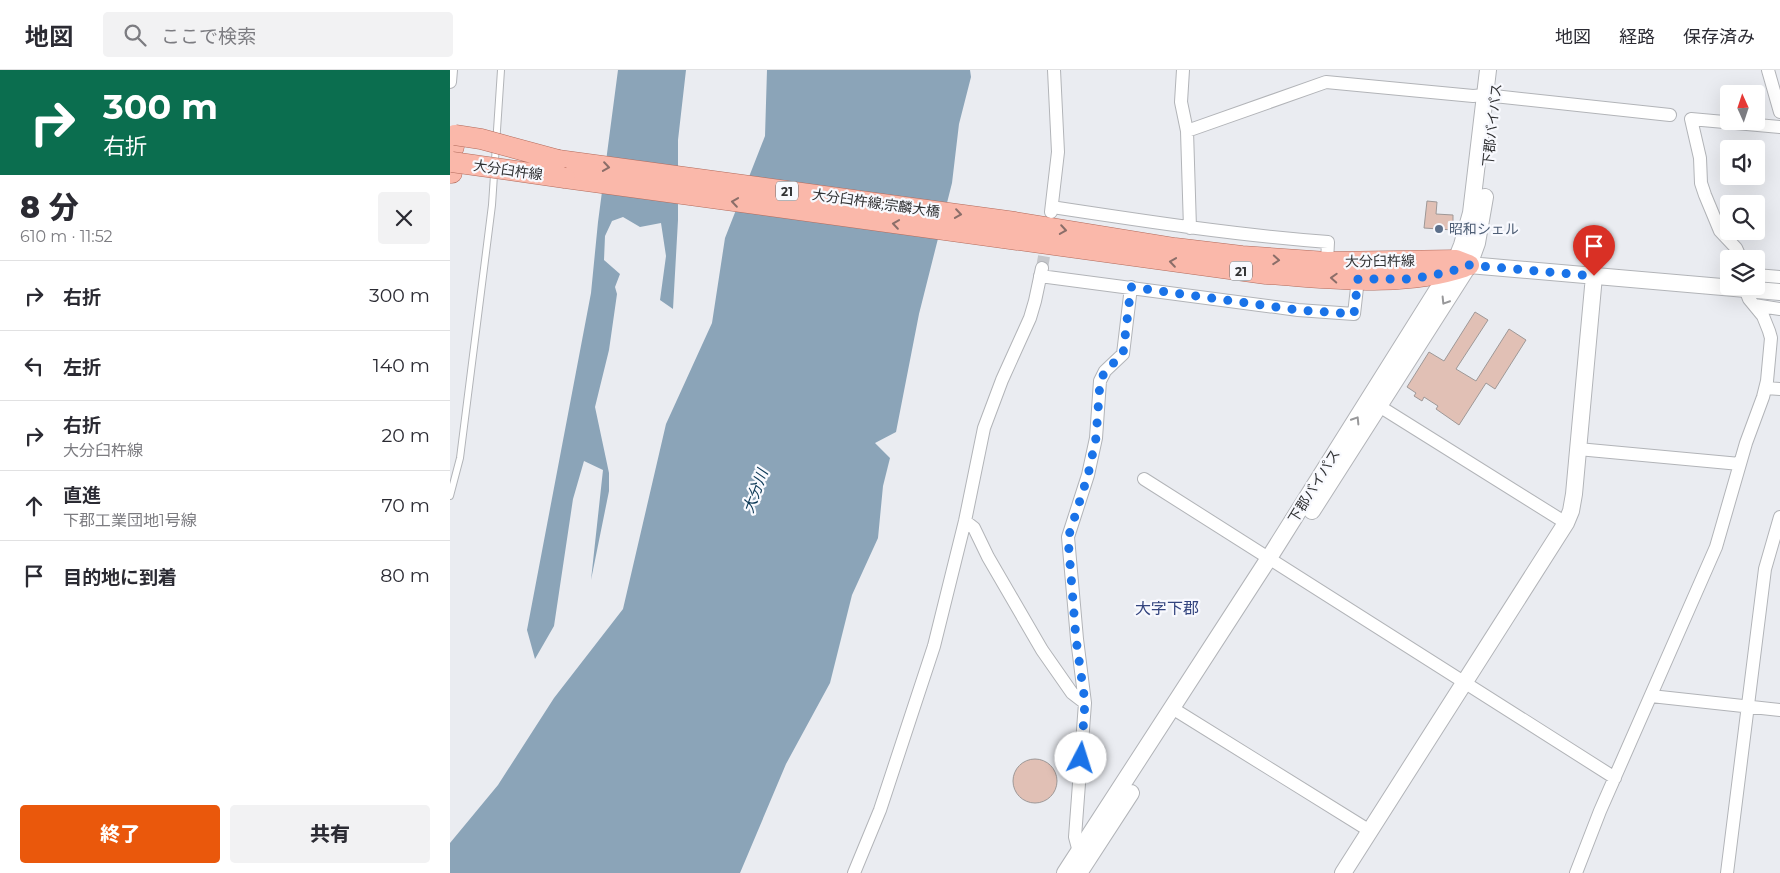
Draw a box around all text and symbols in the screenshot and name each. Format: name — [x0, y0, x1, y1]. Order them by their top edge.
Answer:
search box — [103, 12, 453, 57]
icon: search — [121, 21, 149, 49]
text: 地図 — [25, 22, 73, 51]
text: ここで検索 — [161, 25, 256, 48]
text: 地図 — [1555, 26, 1591, 48]
text: 経路 — [1619, 26, 1655, 48]
text: 保存済み — [1683, 26, 1755, 48]
street label: 下郡バイパス — [1479, 82, 1505, 168]
text: 300 m — [103, 85, 218, 128]
north arrow — [1720, 85, 1765, 130]
map controls — [1720, 85, 1765, 295]
icon: right — [20, 90, 85, 155]
text: 右折 — [103, 133, 147, 160]
button: sound — [1720, 140, 1765, 185]
street label: 大分臼杵線 — [472, 156, 544, 184]
one-way arrow — [603, 161, 611, 172]
road number: 21 — [776, 182, 798, 200]
street label: 大分臼杵線;宗麟大橋 — [811, 185, 941, 221]
text: 8 分 — [20, 189, 79, 226]
button: close — [378, 192, 430, 244]
button: search — [1720, 195, 1765, 240]
one-way arrow — [731, 197, 739, 208]
one-way arrow — [955, 208, 963, 219]
one-way arrow — [892, 219, 900, 230]
place label: 昭和シェル — [1449, 220, 1519, 238]
marker: 昭和シェル — [1433, 223, 1445, 235]
one-way arrow — [1059, 224, 1068, 234]
pin — [1573, 225, 1615, 276]
text: 610 m · 11:52 — [20, 227, 113, 246]
icon: arrive — [1580, 232, 1608, 260]
button: layers — [1720, 250, 1765, 295]
street label: 大分臼杵線 — [1345, 251, 1415, 271]
one-way arrow — [1272, 254, 1280, 265]
one-way arrow — [1168, 257, 1176, 268]
road number: 21 — [1230, 262, 1252, 280]
one-way arrow — [1330, 272, 1338, 283]
icon: right — [20, 282, 48, 310]
text: 300 m — [369, 284, 430, 307]
text: 右折 — [63, 286, 101, 309]
one-way arrow — [1442, 296, 1452, 305]
icon: left — [20, 352, 48, 380]
text: 140 m — [373, 354, 430, 377]
text: 左折 — [63, 356, 101, 379]
text: 右折 — [63, 414, 101, 437]
one-way arrow — [1350, 416, 1359, 425]
icon: right — [20, 422, 48, 450]
text: 20 m — [382, 424, 430, 447]
text: 大分臼杵線 — [63, 441, 143, 460]
street label: 下郡バイパス — [1284, 446, 1344, 526]
water label: 大分川 — [738, 465, 772, 515]
text: 直進 — [63, 484, 101, 507]
icon: ahead — [20, 492, 48, 520]
text: 70 m — [381, 494, 430, 517]
text: 下郡工業団地1号線 — [63, 511, 197, 530]
icon: arrive — [20, 562, 48, 590]
text: 80 m — [380, 564, 430, 587]
text: 目的地に到着 — [63, 566, 177, 589]
district label: 大字下郡 — [1135, 599, 1199, 618]
position arrow — [1054, 731, 1106, 783]
button: 終了 — [20, 805, 220, 863]
button: 共有 — [230, 805, 430, 863]

